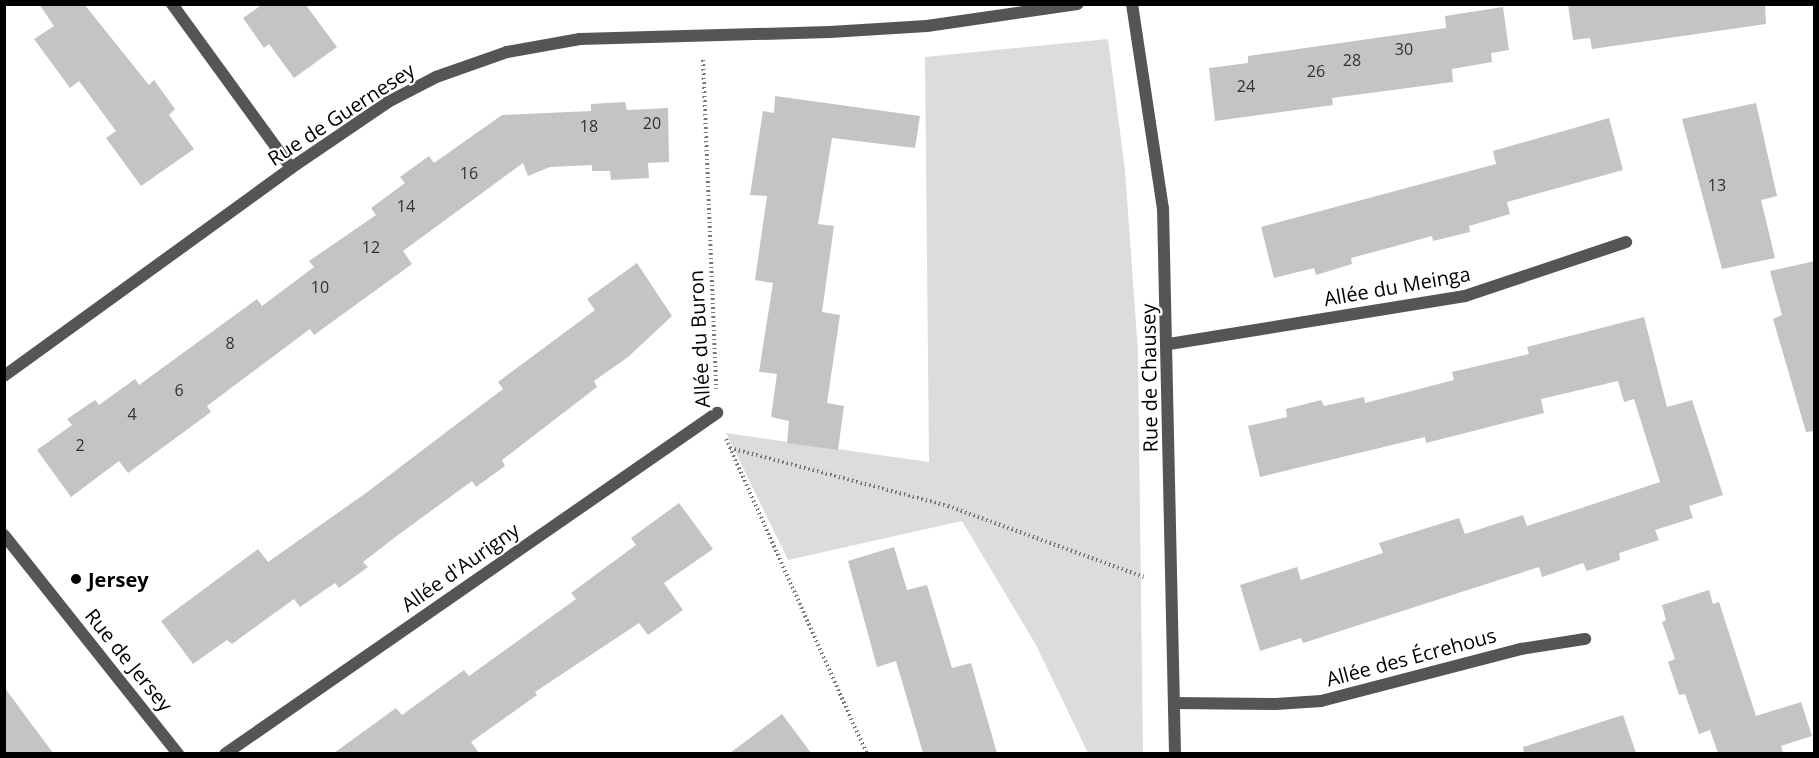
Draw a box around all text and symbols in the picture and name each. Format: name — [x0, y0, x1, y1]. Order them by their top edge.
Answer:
house number: 30 — [1395, 39, 1413, 59]
house number: 28 — [1343, 50, 1361, 70]
street label: Rue de Guernesey — [263, 58, 419, 170]
house number: 26 — [1307, 61, 1325, 81]
house number: 24 — [1237, 76, 1255, 96]
house number: 20 — [643, 113, 661, 133]
house number: 18 — [580, 116, 598, 136]
house number: 16 — [460, 163, 478, 183]
house number: 13 — [1708, 175, 1726, 195]
house number: 14 — [397, 196, 415, 216]
house number: 12 — [362, 237, 380, 257]
street label: Allée du Meinga — [1322, 261, 1472, 311]
street label: Allée du Buron — [683, 270, 715, 408]
house number: 10 — [311, 277, 329, 297]
street label: Rue de Chausey — [1136, 303, 1162, 453]
house number: 8 — [225, 333, 235, 353]
house number: 6 — [174, 380, 184, 400]
house number: 4 — [127, 404, 137, 424]
house number: 2 — [75, 435, 85, 455]
street label: Allée d'Aurigny — [396, 518, 524, 616]
place label: Jersey — [88, 567, 149, 591]
marker: Jersey — [69, 572, 83, 586]
street label: Rue de Jersey — [80, 604, 178, 716]
street label: Allée des Écrehous — [1323, 623, 1499, 691]

